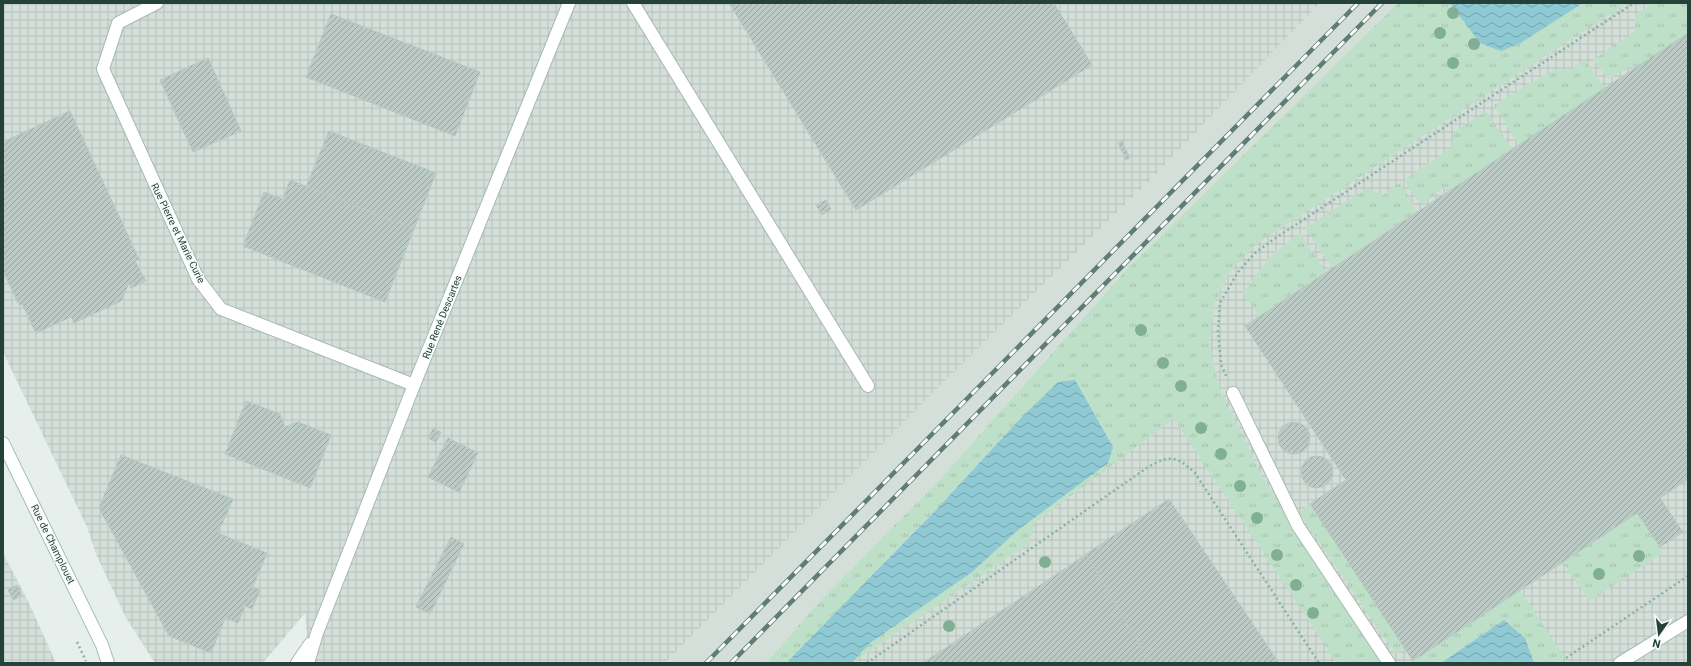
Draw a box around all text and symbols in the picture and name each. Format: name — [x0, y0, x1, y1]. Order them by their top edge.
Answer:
street label: Rue Pierre et Marie Curie — [149, 181, 207, 285]
street label: Rue René Descartes — [420, 274, 464, 360]
street label: Rue de Champlouet — [29, 503, 77, 585]
north arrow — [1639, 614, 1679, 654]
text: N — [1651, 636, 1662, 650]

